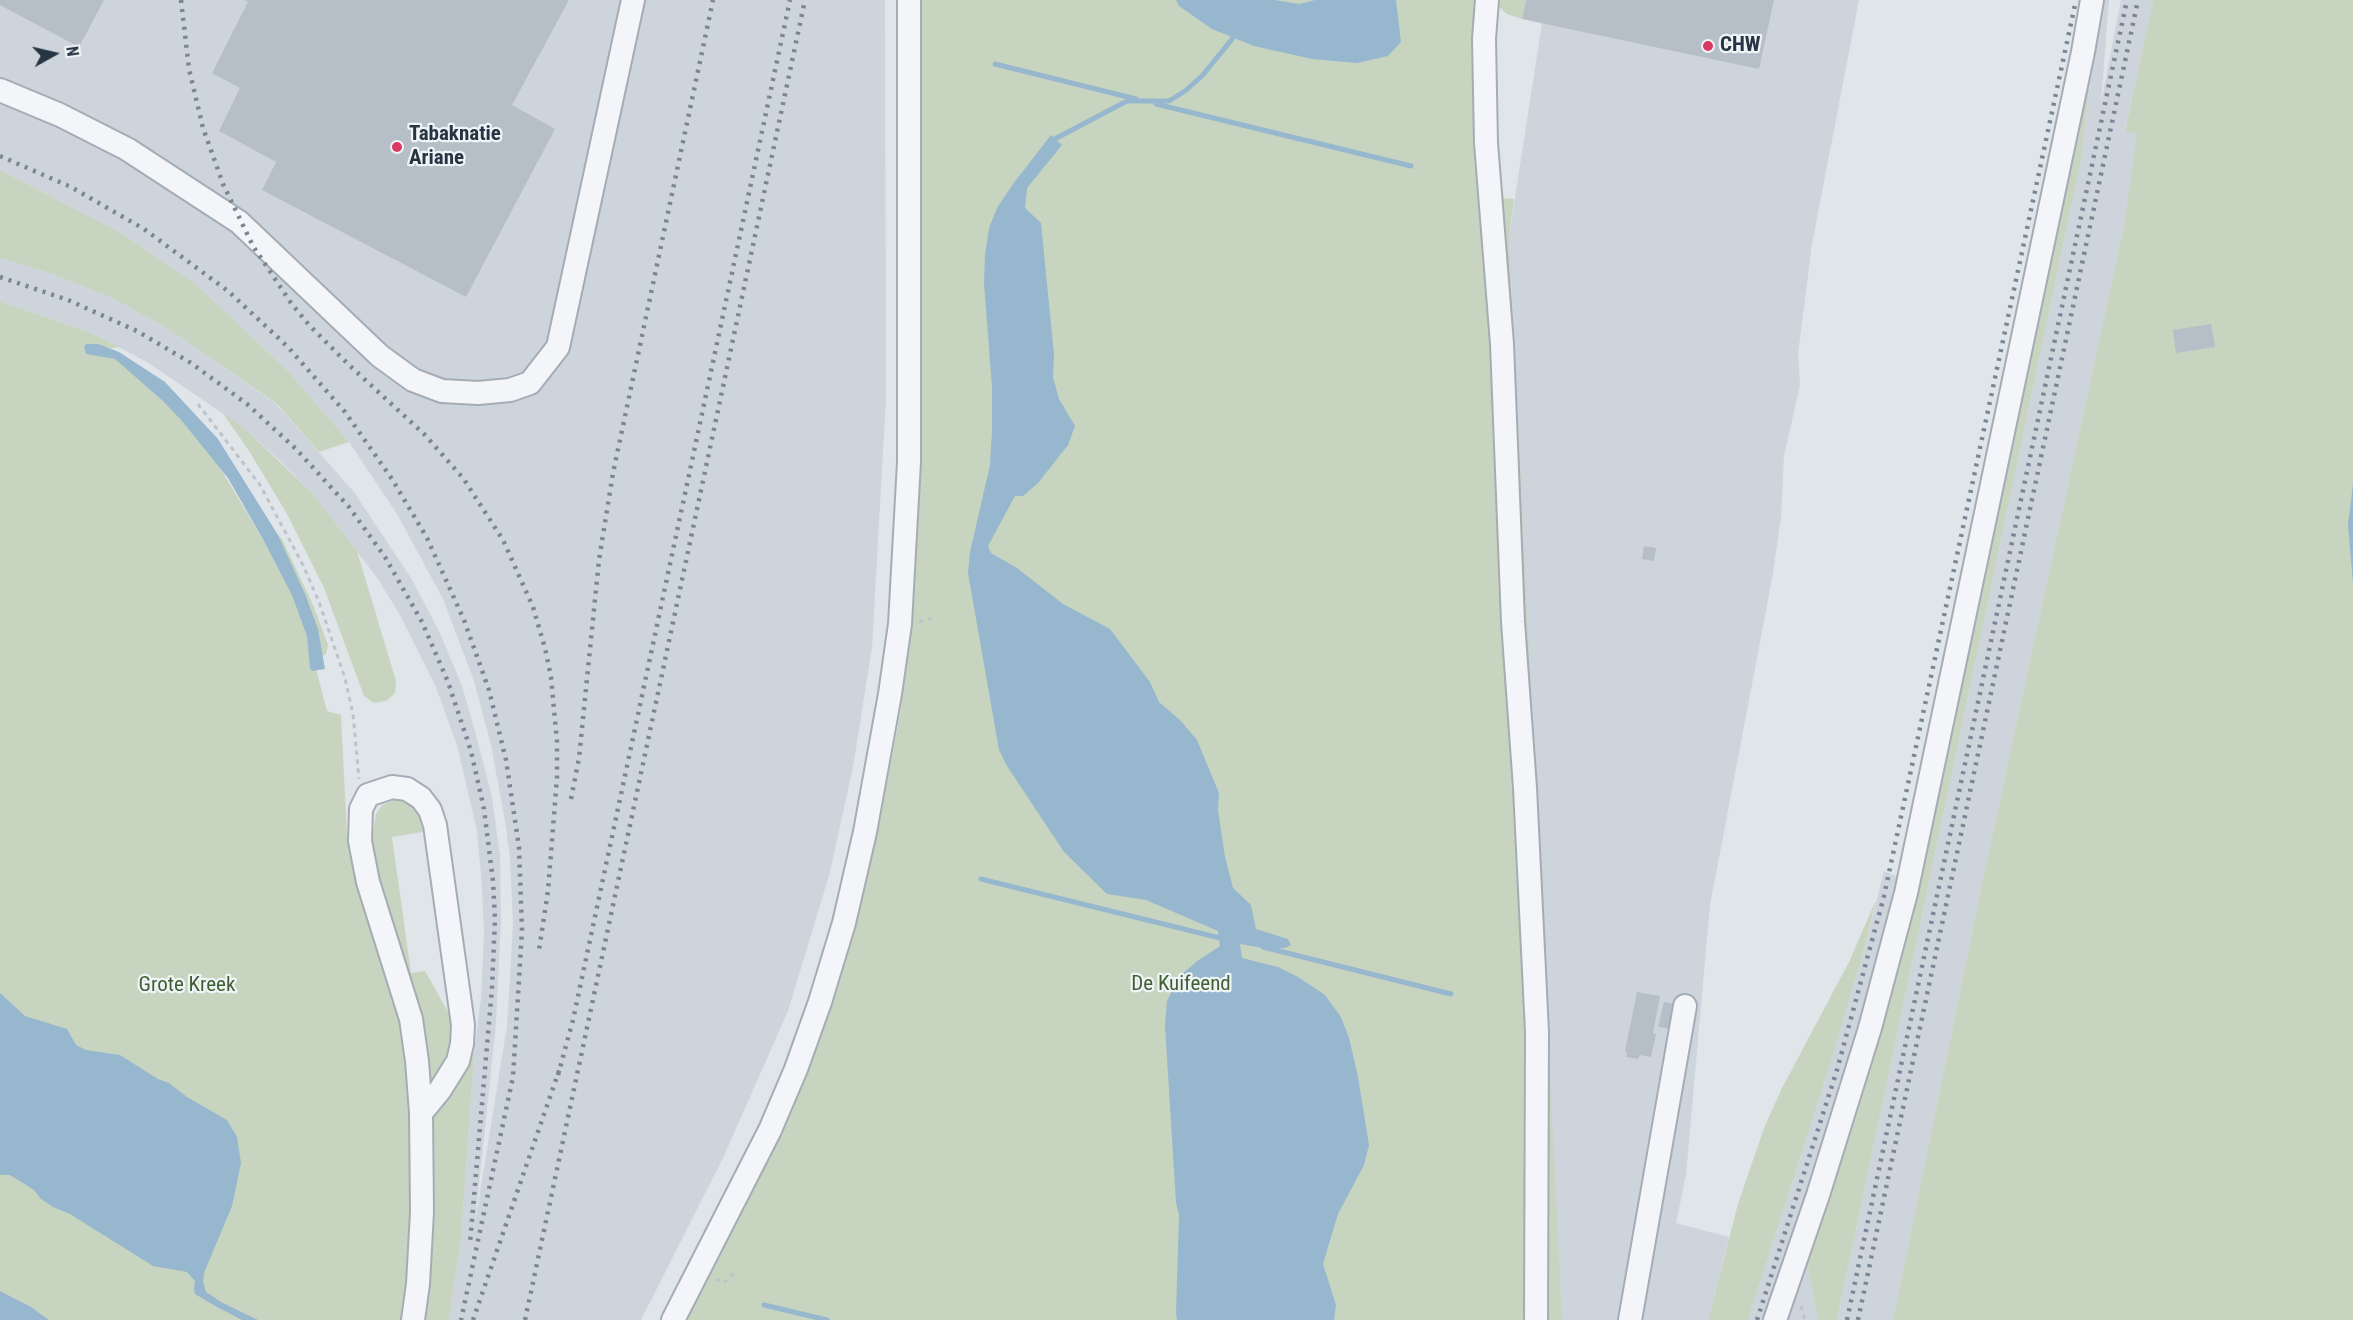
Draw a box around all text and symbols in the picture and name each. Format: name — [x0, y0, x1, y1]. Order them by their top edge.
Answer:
north arrow — [24, 24, 84, 84]
place label: CHW — [1720, 33, 1761, 59]
marker: CHW — [1701, 39, 1715, 53]
text: N — [62, 45, 82, 58]
place label: Tabaknatie Ariane — [409, 122, 501, 172]
marker: Tabaknatie Ariane — [390, 140, 404, 154]
park label: De Kuifeend — [1131, 972, 1231, 998]
park label: Grote Kreek — [139, 973, 235, 999]

